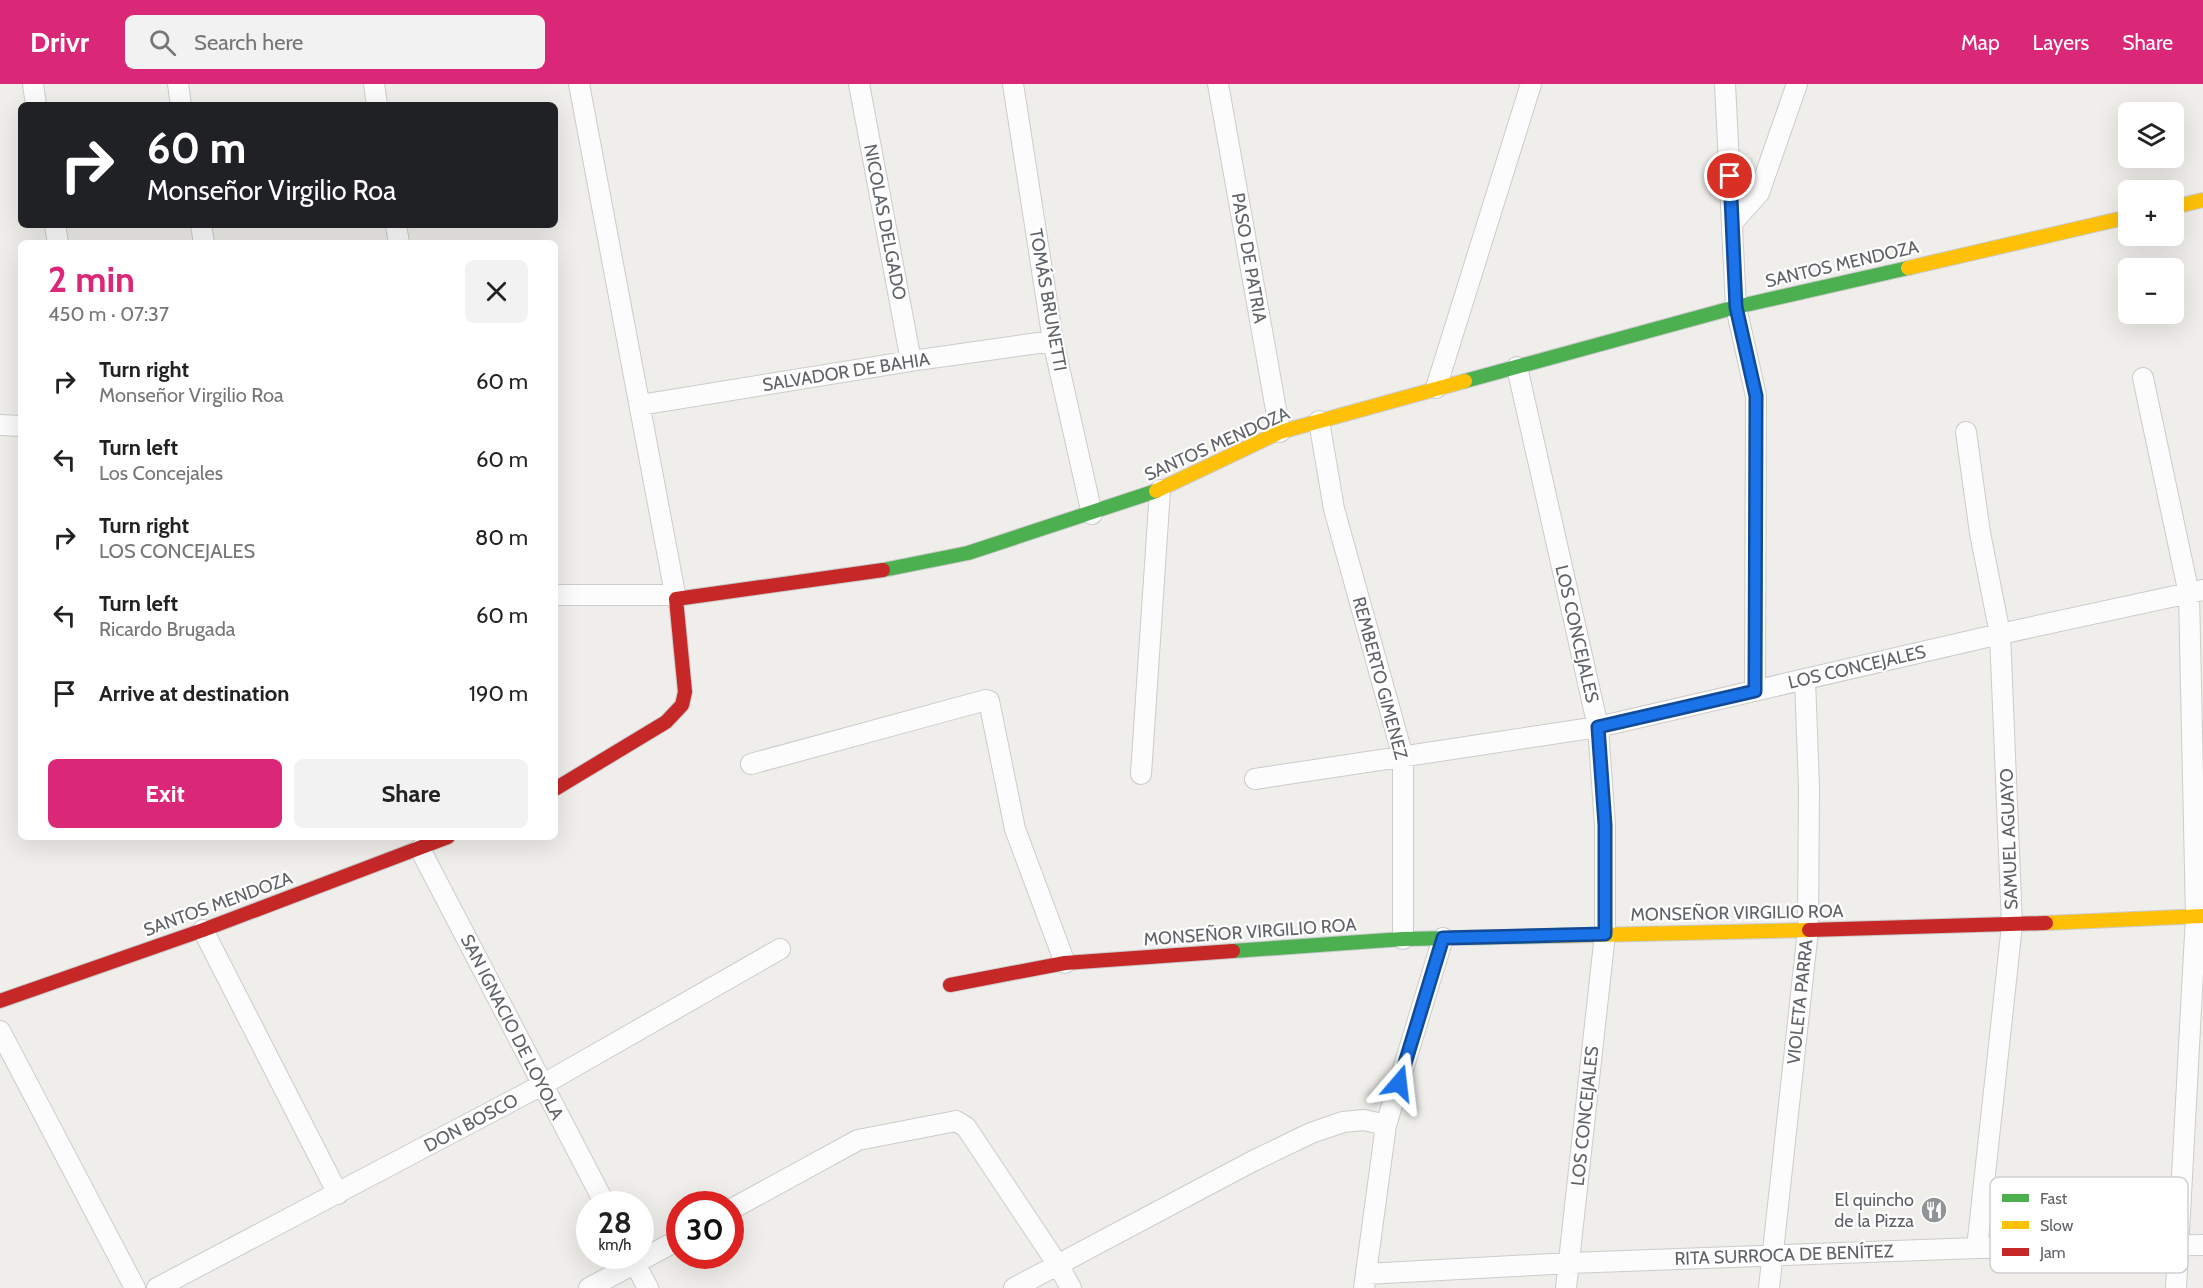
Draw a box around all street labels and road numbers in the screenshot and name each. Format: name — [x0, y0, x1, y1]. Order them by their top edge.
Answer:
street label: NICOLAS DELGADO — [859, 142, 911, 302]
street label: PASO DE PATRIA — [1227, 191, 1271, 325]
street label: TOMÁS BRUNETTI — [1025, 227, 1071, 373]
street label: SANTOS MENDOZA — [1763, 236, 1921, 292]
street label: SALVADOR DE BAHIA — [761, 348, 931, 396]
street label: SANTOS MENDOZA — [1141, 402, 1293, 486]
street label: LOS CONCEJALES — [1550, 563, 1604, 705]
street label: REMBERTO GIMENEZ — [1348, 594, 1412, 762]
street label: LOS CONCEJALES — [1786, 640, 1928, 694]
street label: SAMUEL AGUAYO — [1996, 768, 2022, 910]
street label: SANTOS MENDOZA — [141, 867, 295, 941]
street label: MONSEÑOR VIRGILIO ROA — [1630, 900, 1844, 926]
street label: MONSEÑOR VIRGILIO ROA — [1143, 914, 1357, 950]
street label: SAN IGNACIO DE LOYOLA — [456, 931, 568, 1123]
street label: VIOLETA PARRA — [1782, 938, 1818, 1066]
street label: LOS CONCEJALES — [1567, 1045, 1603, 1187]
street label: DON BOSCO — [420, 1089, 522, 1157]
street label: RITA SURROCA DE BENÍTEZ — [1674, 1240, 1894, 1270]

